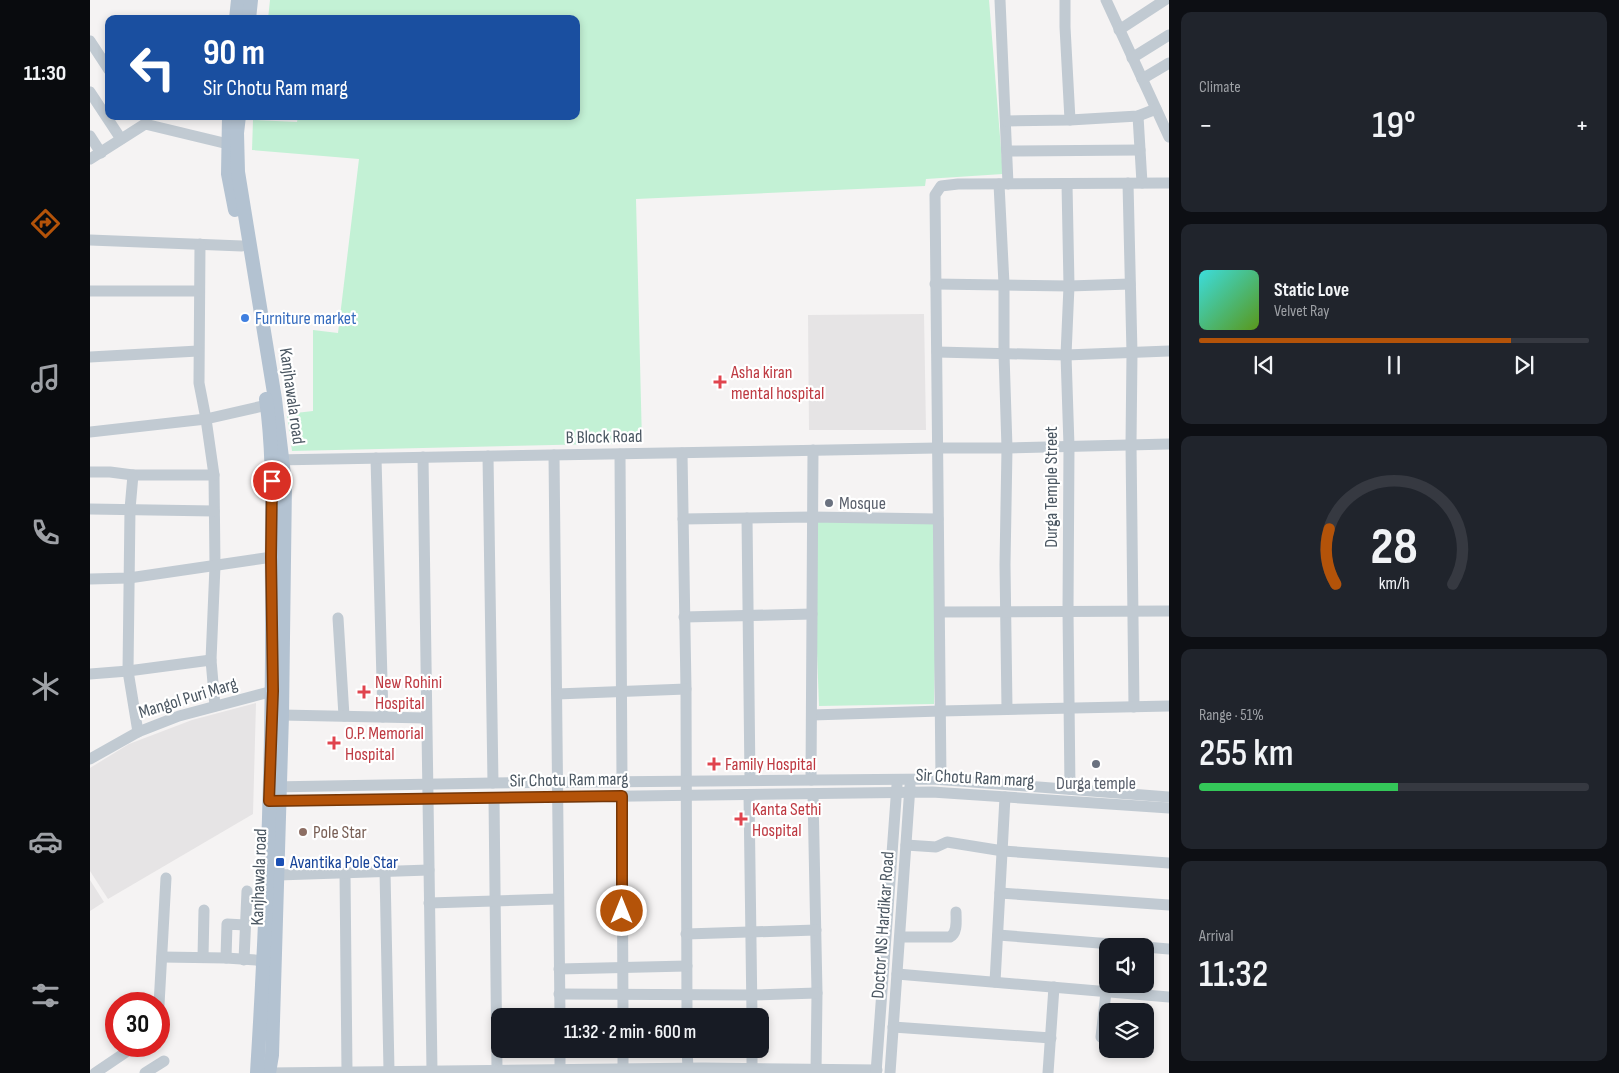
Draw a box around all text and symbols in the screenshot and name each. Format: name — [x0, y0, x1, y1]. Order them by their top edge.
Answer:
text: 90 m — [203, 32, 265, 75]
icon: left — [120, 35, 185, 100]
text: 11:30 — [24, 60, 66, 87]
text: Sir Chotu Ram marg — [203, 75, 348, 102]
text: Climate — [1199, 78, 1241, 97]
text: 19° — [1372, 103, 1416, 148]
text: − — [1199, 109, 1213, 142]
text: + — [1575, 109, 1589, 142]
icon: directions — [28, 206, 63, 241]
text: Static Love — [1274, 279, 1349, 302]
text: Velvet Ray — [1274, 302, 1329, 321]
place label: Furniture market — [255, 308, 357, 329]
marker: Furniture market — [239, 312, 251, 324]
street label: Kanjhawala road — [275, 346, 309, 446]
icon: previous — [1250, 351, 1278, 379]
icon: pause — [1380, 351, 1408, 379]
icon: next — [1510, 351, 1538, 379]
icon: music — [28, 361, 63, 396]
place label: Asha kiran mental hospital — [730, 362, 824, 404]
marker: Asha kiran mental hospital — [713, 375, 727, 389]
street label: B Block Road — [566, 426, 642, 448]
street label: Durga Temple Street — [1041, 426, 1062, 548]
pin — [251, 460, 293, 502]
icon: arrive — [258, 467, 286, 495]
place label: Mosque — [839, 493, 886, 514]
marker: Mosque — [823, 497, 835, 509]
icon: phone — [28, 515, 63, 550]
text: 28 — [1370, 516, 1418, 579]
text: km/h — [1379, 573, 1409, 594]
icon: climate — [28, 669, 63, 704]
place label: New Rohini Hospital — [375, 672, 442, 714]
street label: Mangol Puri Marg — [136, 673, 240, 723]
marker: New Rohini Hospital — [357, 685, 371, 699]
text: Range · 51% — [1199, 706, 1264, 725]
place label: O.P. Memorial Hospital — [345, 723, 424, 765]
text: 255 km — [1199, 731, 1294, 776]
marker: O.P. Memorial Hospital — [327, 736, 341, 750]
place label: Family Hospital — [725, 754, 816, 775]
marker: Family Hospital — [707, 757, 721, 771]
marker: Durga temple — [1090, 758, 1102, 770]
street label: Sir Chotu Ram marg — [915, 764, 1035, 792]
street label: Sir Chotu Ram marg — [510, 768, 628, 792]
place label: Durga temple — [1056, 773, 1136, 794]
place label: Kanta Sethi Hospital — [752, 799, 821, 841]
marker: Kanta Sethi Hospital — [734, 812, 748, 826]
place label: Pole Star — [313, 822, 367, 843]
icon: car — [28, 824, 63, 859]
marker: Pole Star — [297, 826, 309, 838]
street label: Kanjhawala road — [247, 828, 271, 926]
street label: Doctor NS Hardikar Road — [867, 851, 899, 999]
place label: Avantika Pole Star — [289, 852, 398, 873]
marker: Avantika Pole Star — [274, 856, 286, 868]
position arrow — [595, 884, 647, 936]
text: Arrival — [1199, 927, 1233, 946]
map controls — [1099, 938, 1154, 1058]
button: sound — [1099, 938, 1154, 993]
text: 11:32 — [1199, 952, 1268, 997]
icon: filters — [28, 978, 63, 1013]
speed limit sign: 30 — [105, 992, 170, 1057]
button: layers — [1099, 1003, 1154, 1058]
text: 11:32 · 2 min · 600 m — [564, 1021, 696, 1044]

